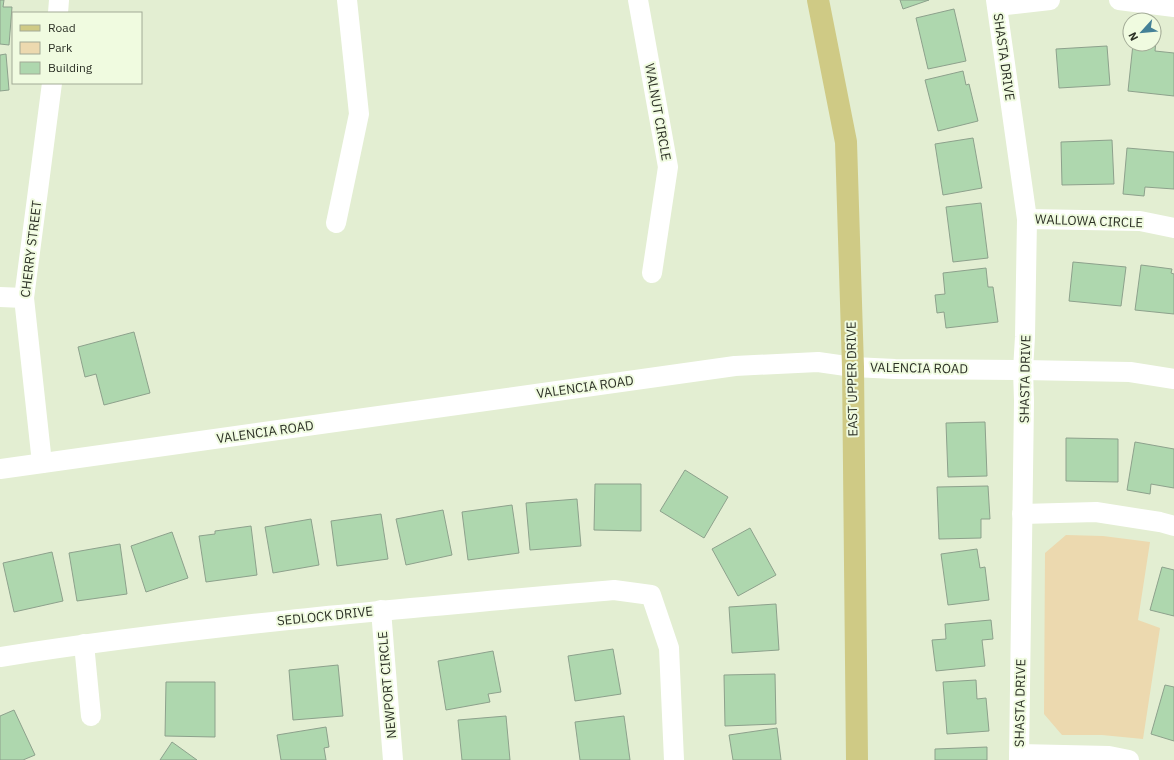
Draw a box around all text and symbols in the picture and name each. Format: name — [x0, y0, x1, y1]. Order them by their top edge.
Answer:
legend — [12, 12, 142, 84]
street label: SHASTA DRIVE — [989, 12, 1019, 102]
north arrow — [1122, 12, 1162, 52]
text: Road — [48, 20, 76, 35]
text: N — [1125, 30, 1141, 43]
text: Park — [48, 40, 73, 55]
text: Building — [48, 60, 93, 75]
street label: WALNUT CIRCLE — [641, 62, 675, 162]
street label: CHERRY STREET — [17, 199, 45, 298]
street label: WALLOWA CIRCLE — [1035, 211, 1143, 231]
street label: EAST UPPER DRIVE — [842, 321, 862, 437]
street label: SHASTA DRIVE — [1016, 335, 1034, 423]
street label: VALENCIA ROAD — [870, 359, 968, 377]
street label: VALENCIA ROAD — [535, 372, 635, 402]
street label: VALENCIA ROAD — [215, 417, 315, 447]
street label: SEDLOCK DRIVE — [276, 603, 374, 629]
street label: NEWPORT CIRCLE — [374, 631, 400, 739]
street label: SHASTA DRIVE — [1011, 659, 1029, 747]

